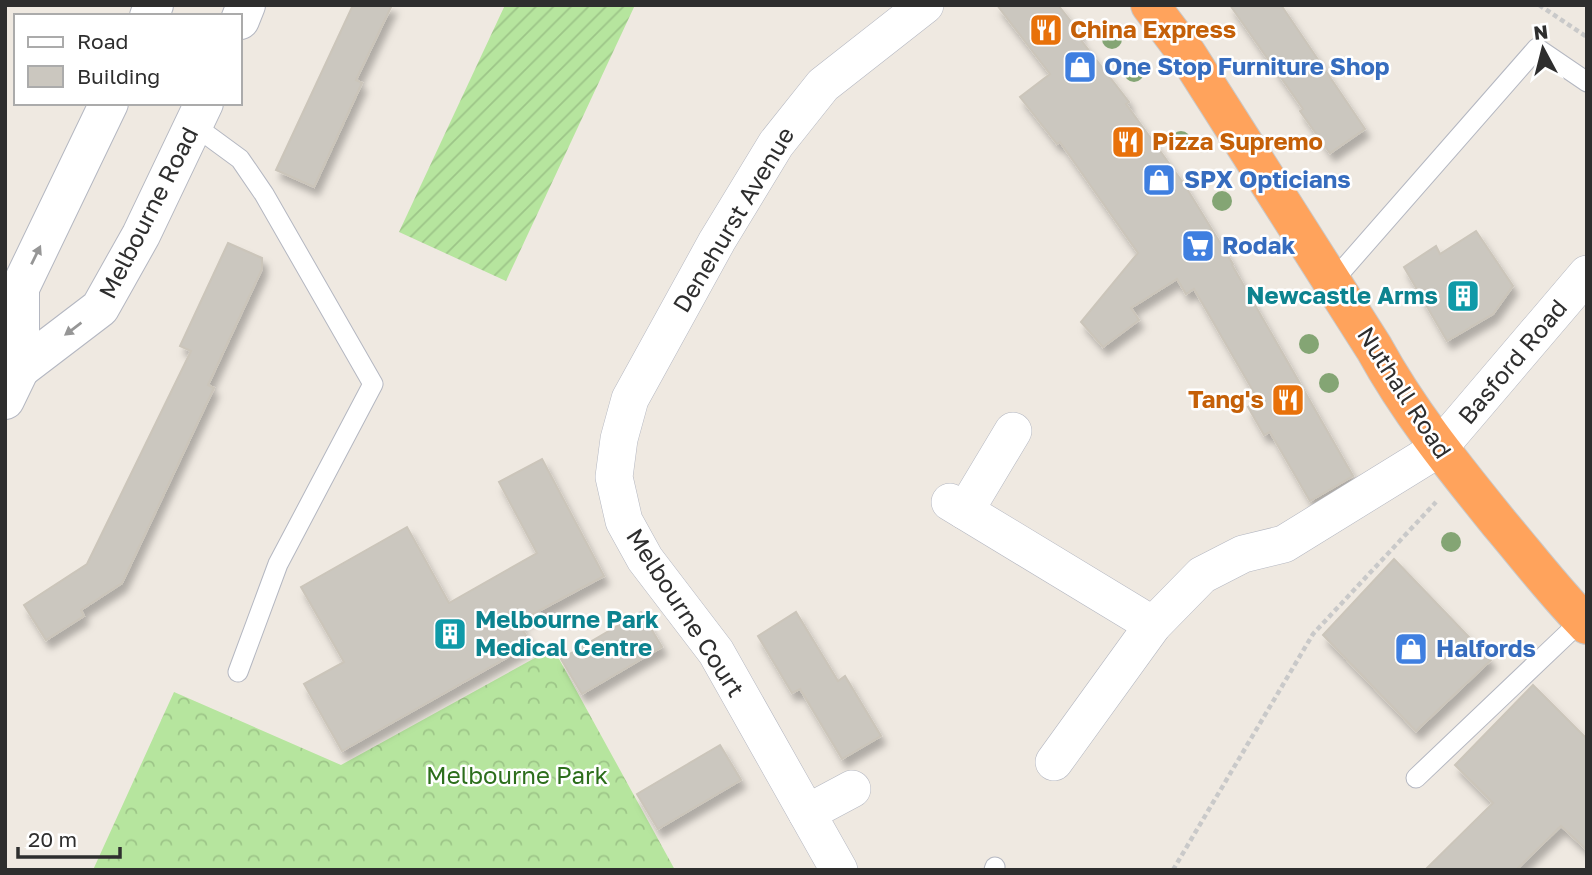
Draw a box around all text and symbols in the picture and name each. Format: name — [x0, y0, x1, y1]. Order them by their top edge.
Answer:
restaurant icon: China Express — [1027, 11, 1065, 49]
legend — [14, 14, 242, 105]
place label: China Express — [1070, 14, 1236, 43]
north arrow — [1508, 14, 1578, 84]
text: N — [1532, 19, 1549, 44]
text: Road — [77, 28, 128, 54]
shop icon: One Stop Furniture Shop — [1061, 48, 1099, 86]
place label: One Stop Furniture Shop — [1104, 51, 1390, 80]
text: Building — [77, 63, 160, 89]
street label: Denehurst Avenue — [666, 121, 800, 317]
street label: Melbourne Road — [92, 122, 203, 303]
restaurant icon: Pizza Supremo — [1109, 123, 1147, 161]
place label: Pizza Supremo — [1152, 126, 1323, 155]
shop icon: SPX Opticians — [1140, 161, 1178, 199]
place label: SPX Opticians — [1184, 164, 1351, 193]
supermarket icon: Rodak — [1179, 227, 1217, 265]
place label: Rodak — [1222, 230, 1295, 259]
one-way arrow — [30, 245, 41, 265]
building icon: Newcastle Arms — [1444, 277, 1482, 315]
place label: Newcastle Arms — [1246, 280, 1438, 309]
street label: Basford Road — [1451, 293, 1572, 429]
one-way arrow — [64, 321, 82, 336]
street label: Nuthall Road — [1352, 321, 1458, 463]
restaurant icon: Tang's — [1269, 381, 1307, 419]
place label: Tang's — [1188, 384, 1264, 413]
street label: Melbourne Court — [621, 523, 751, 702]
place label: Melbourne Park Medical Centre — [475, 604, 659, 661]
building icon: Melbourne Park Medical Centre — [431, 615, 469, 653]
shop icon: Halfords — [1392, 630, 1430, 668]
place label: Halfords — [1436, 633, 1536, 662]
park label: Melbourne Park — [426, 760, 608, 789]
scale bar — [18, 816, 119, 860]
text: 20 m — [28, 826, 77, 852]

